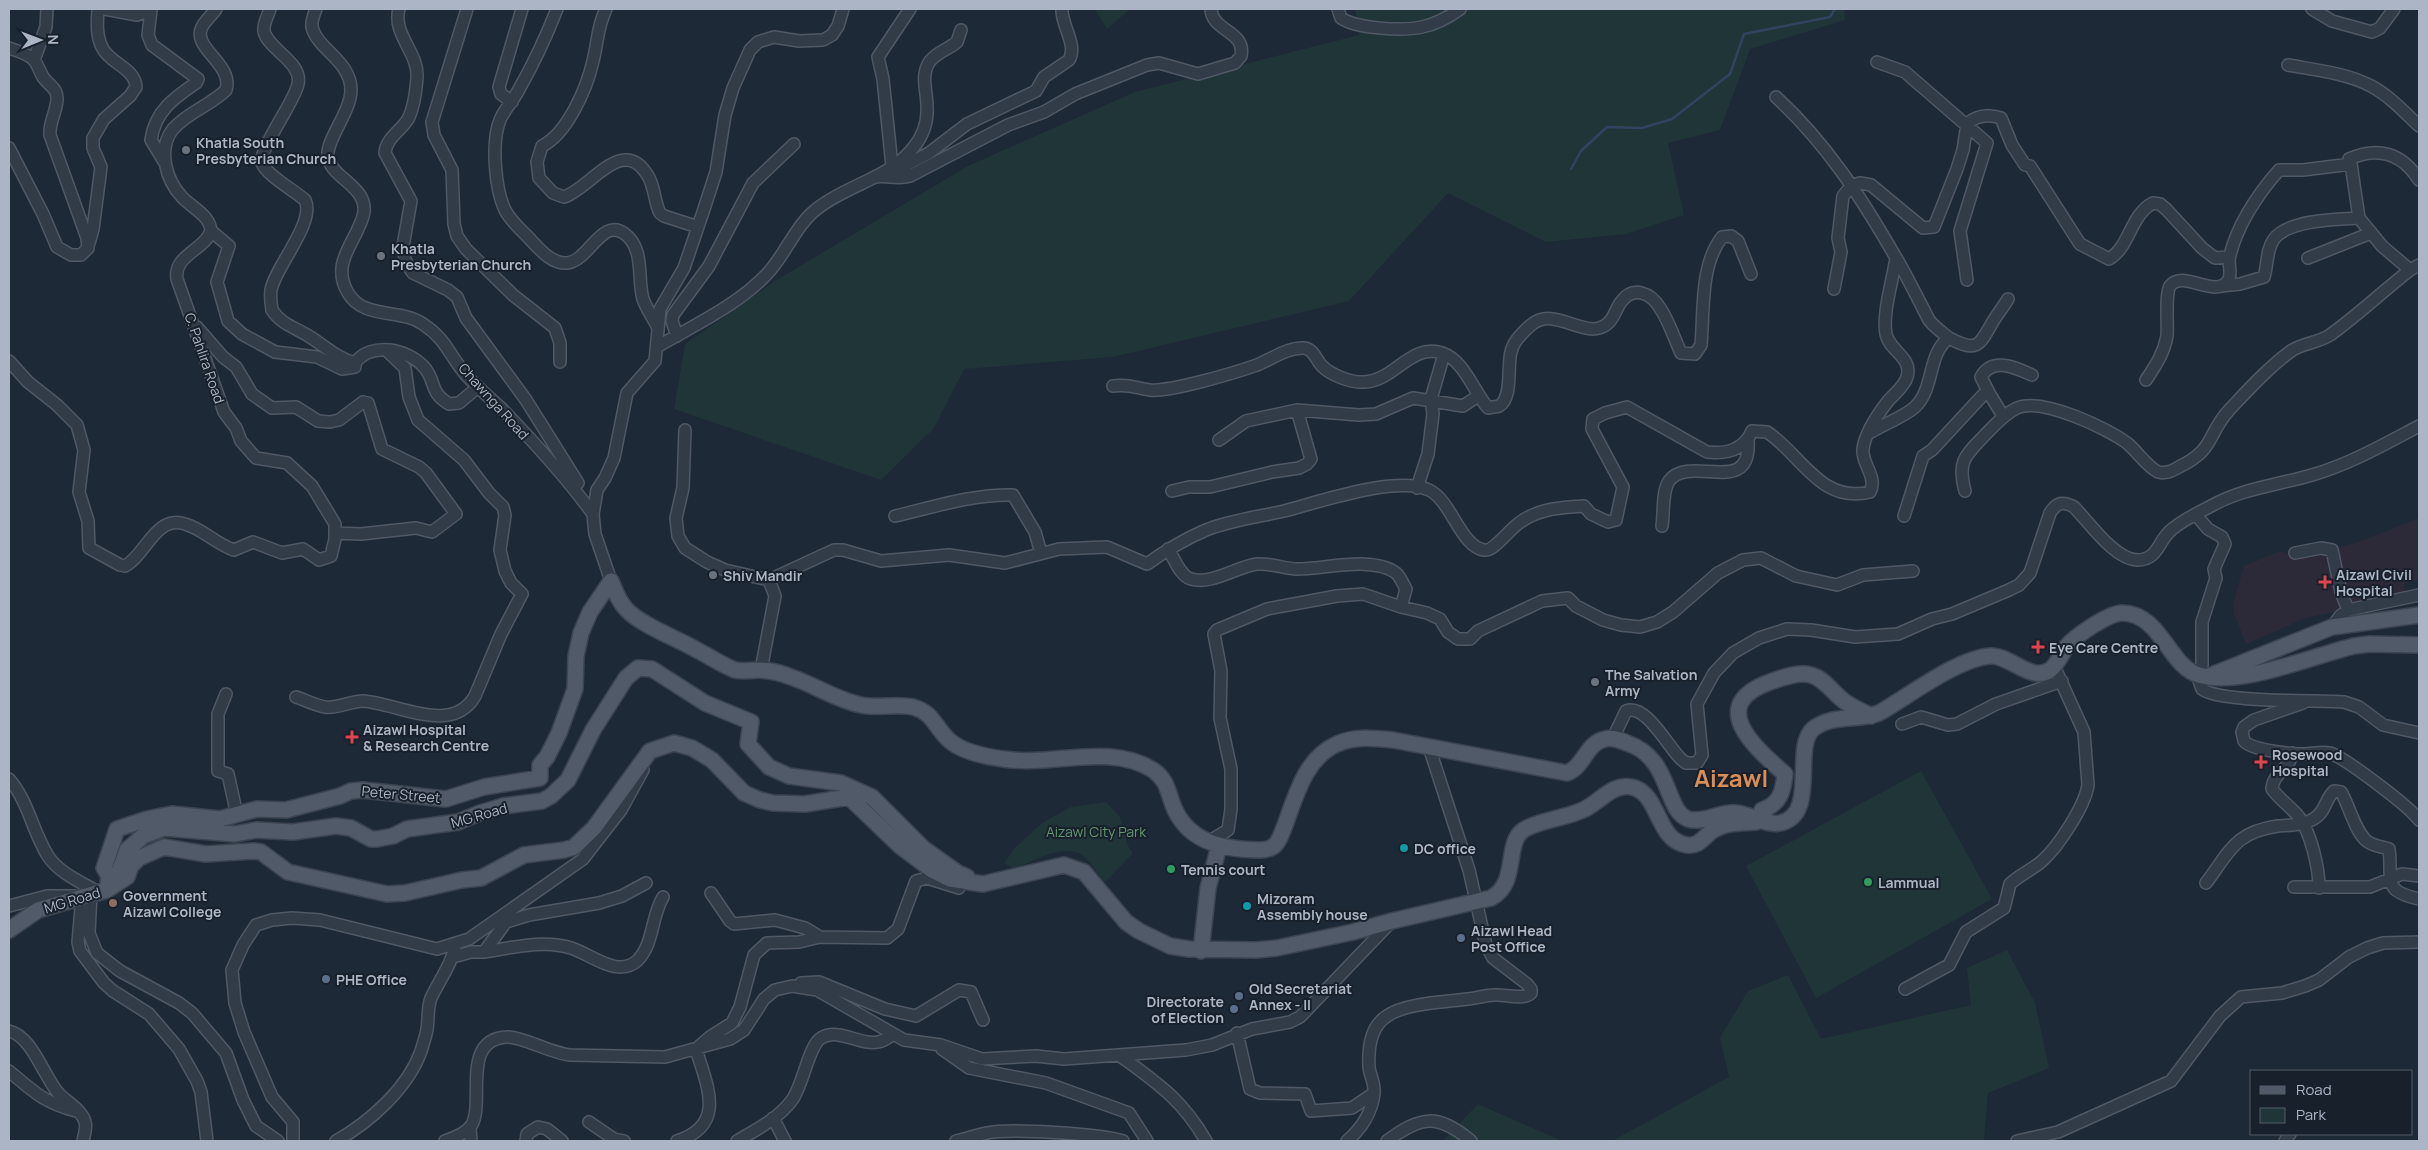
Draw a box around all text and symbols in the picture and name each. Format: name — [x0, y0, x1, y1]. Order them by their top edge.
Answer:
north arrow — [15, 15, 65, 65]
text: N — [44, 35, 63, 45]
place label: Khatla South Presbyterian Church — [196, 133, 336, 168]
marker: Khatla South Presbyterian Church — [180, 144, 192, 156]
place label: Khatla Presbyterian Church — [391, 239, 531, 274]
marker: Khatla Presbyterian Church — [375, 250, 387, 262]
street label: C. Pahlira Road — [181, 310, 229, 406]
street label: Chawnga Road — [455, 359, 533, 443]
place label: Aizawl Civil Hospital — [2336, 565, 2412, 600]
place label: Shiv Mandir — [723, 566, 803, 585]
marker: Shiv Mandir — [707, 569, 719, 581]
marker: Aizawl Civil Hospital — [2318, 575, 2332, 589]
place label: Eye Care Centre — [2049, 638, 2158, 657]
marker: Eye Care Centre — [2031, 640, 2045, 654]
place label: The Salvation Army — [1605, 665, 1697, 700]
marker: The Salvation Army — [1589, 676, 1601, 688]
place label: Aizawl Hospital & Research Centre — [363, 720, 489, 755]
marker: Aizawl Hospital & Research Centre — [345, 730, 359, 744]
place label: Rosewood Hospital — [2272, 745, 2342, 780]
marker: Rosewood Hospital — [2254, 755, 2268, 769]
district label: Aizawl — [1694, 761, 1768, 794]
street label: Peter Street — [361, 781, 442, 807]
street label: MG Road — [449, 798, 509, 832]
park label: Aizawl City Park — [1046, 822, 1147, 841]
place label: DC office — [1414, 839, 1476, 858]
marker: DC office — [1398, 842, 1410, 854]
place label: Tennis court — [1181, 860, 1265, 879]
marker: Tennis court — [1165, 863, 1177, 875]
place label: Lammual — [1878, 873, 1939, 892]
marker: Lammual — [1862, 876, 1874, 888]
street label: MG Road — [42, 882, 102, 918]
place label: Government Aizawl College — [123, 886, 221, 921]
place label: Mizoram Assembly house — [1257, 889, 1368, 924]
marker: Government Aizawl College — [107, 897, 119, 909]
marker: Mizoram Assembly house — [1241, 900, 1253, 912]
place label: Aizawl Head Post Office — [1471, 921, 1552, 956]
marker: Aizawl Head Post Office — [1455, 932, 1467, 944]
place label: PHE Office — [336, 970, 407, 989]
marker: PHE Office — [320, 973, 332, 985]
place label: Old Secretariat Annex - II — [1249, 979, 1352, 1014]
marker: Old Secretariat Annex - II — [1233, 990, 1245, 1002]
place label: Directorate of Election — [1146, 992, 1224, 1027]
marker: Directorate of Election — [1228, 1003, 1240, 1015]
legend — [2250, 1070, 2413, 1135]
text: Road — [2296, 1079, 2332, 1100]
text: Park — [2296, 1104, 2326, 1125]

